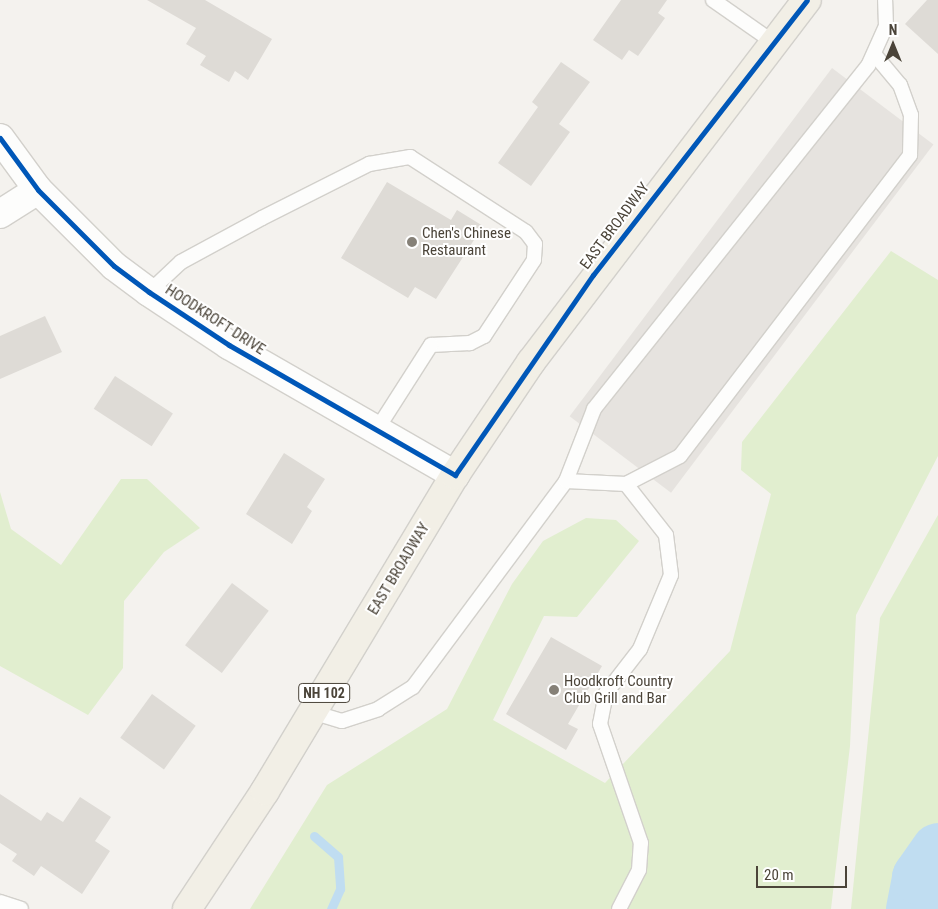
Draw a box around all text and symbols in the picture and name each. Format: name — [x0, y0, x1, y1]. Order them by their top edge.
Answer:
north arrow — [868, 20, 918, 70]
text: N — [889, 22, 897, 38]
street label: EAST BROADWAY — [576, 179, 654, 273]
place label: Chen's Chinese Restaurant — [422, 224, 511, 259]
marker: Chen's Chinese Restaurant — [406, 236, 418, 248]
street label: HOODKROFT DRIVE — [162, 281, 268, 359]
street label: EAST BROADWAY — [364, 520, 434, 618]
place label: Hoodkroft Country Club Grill and Bar — [564, 672, 673, 707]
road number: NH 102 — [298, 681, 350, 704]
marker: Hoodkroft Country Club Grill and Bar — [548, 684, 560, 696]
scale bar — [758, 856, 849, 888]
text: 20 m — [764, 866, 794, 884]

